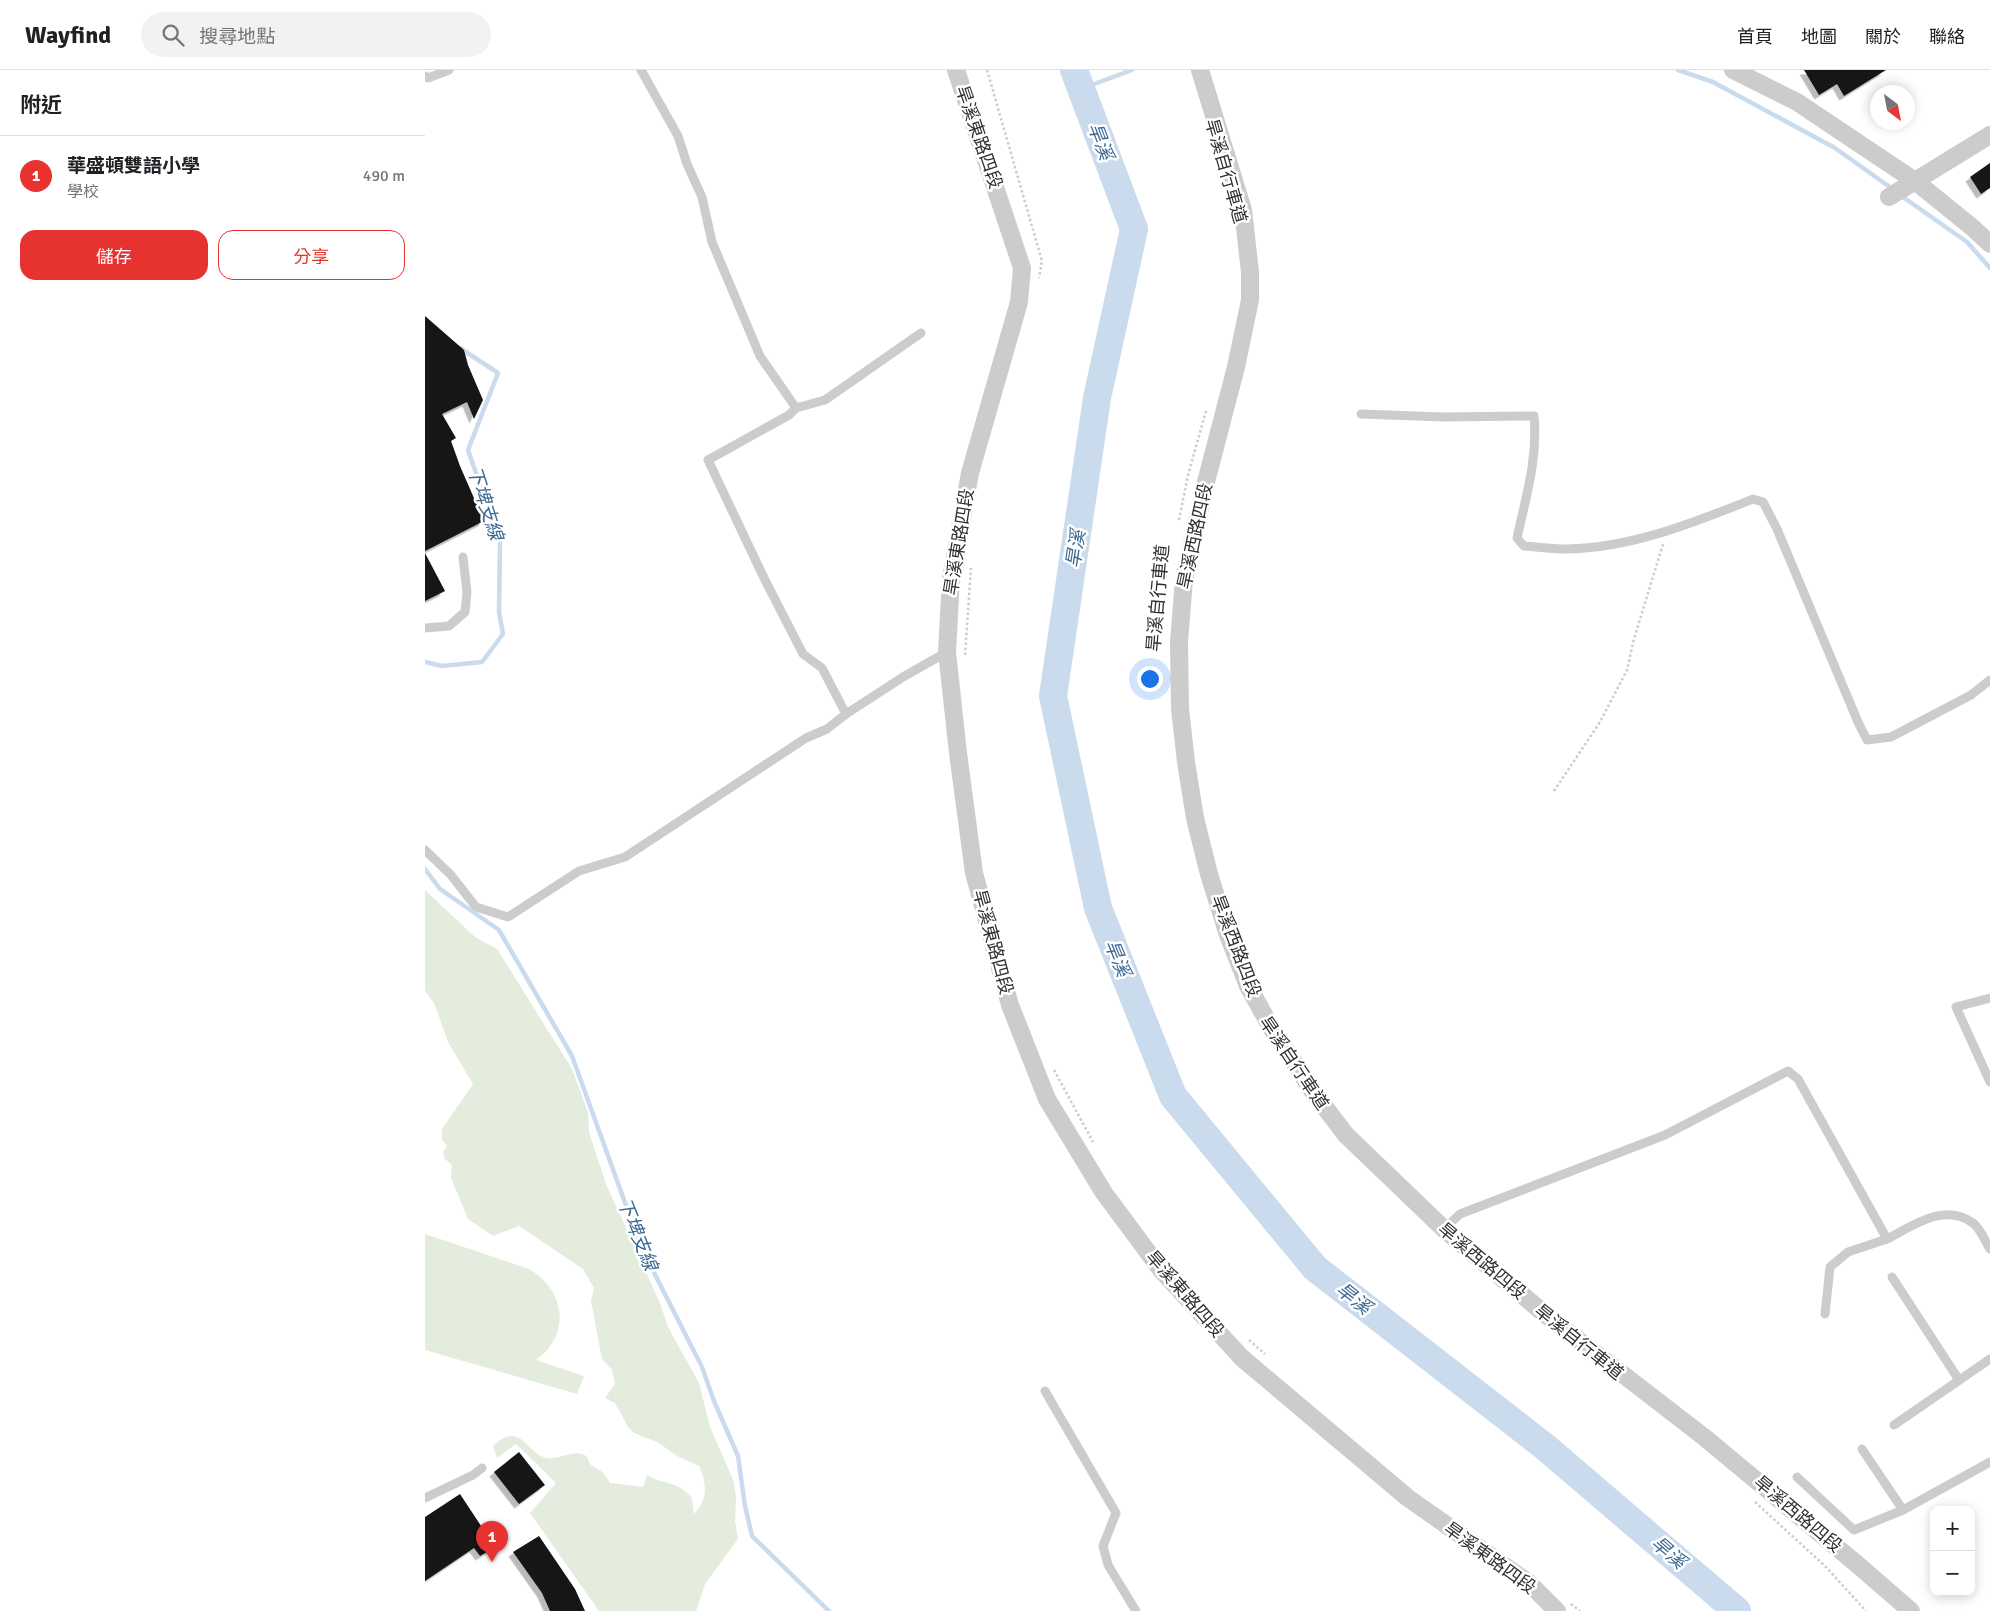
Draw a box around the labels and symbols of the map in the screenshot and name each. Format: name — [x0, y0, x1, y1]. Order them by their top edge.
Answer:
street label: 旱溪東路四段 — [951, 82, 1007, 192]
north arrow — [1870, 85, 1915, 130]
street label: 旱溪自行車道 — [1201, 116, 1251, 226]
water label: 旱溪 — [1082, 119, 1119, 166]
water label: 下埤支線 — [462, 463, 509, 545]
street label: 旱溪西路四段 — [1173, 481, 1217, 591]
street label: 旱溪東路四段 — [940, 487, 978, 597]
water label: 旱溪 — [1061, 526, 1091, 570]
street label: 旱溪自行車道 — [1142, 543, 1174, 653]
your location — [1137, 666, 1163, 692]
street label: 旱溪東路四段 — [968, 887, 1018, 997]
street label: 旱溪西路四段 — [1206, 892, 1266, 1000]
water label: 旱溪 — [1099, 936, 1136, 983]
street label: 旱溪自行車道 — [1255, 1012, 1333, 1114]
water label: 下埤支線 — [612, 1195, 663, 1276]
street label: 旱溪西路四段 — [1434, 1218, 1530, 1304]
street label: 旱溪東路四段 — [1141, 1246, 1229, 1342]
water label: 旱溪 — [1331, 1278, 1378, 1322]
street label: 旱溪自行車道 — [1530, 1299, 1628, 1385]
street label: 旱溪西路四段 — [1750, 1471, 1846, 1557]
street label: 旱溪東路四段 — [1440, 1517, 1540, 1599]
pin: 1 — [476, 1521, 508, 1562]
water label: 旱溪 — [1646, 1531, 1693, 1576]

